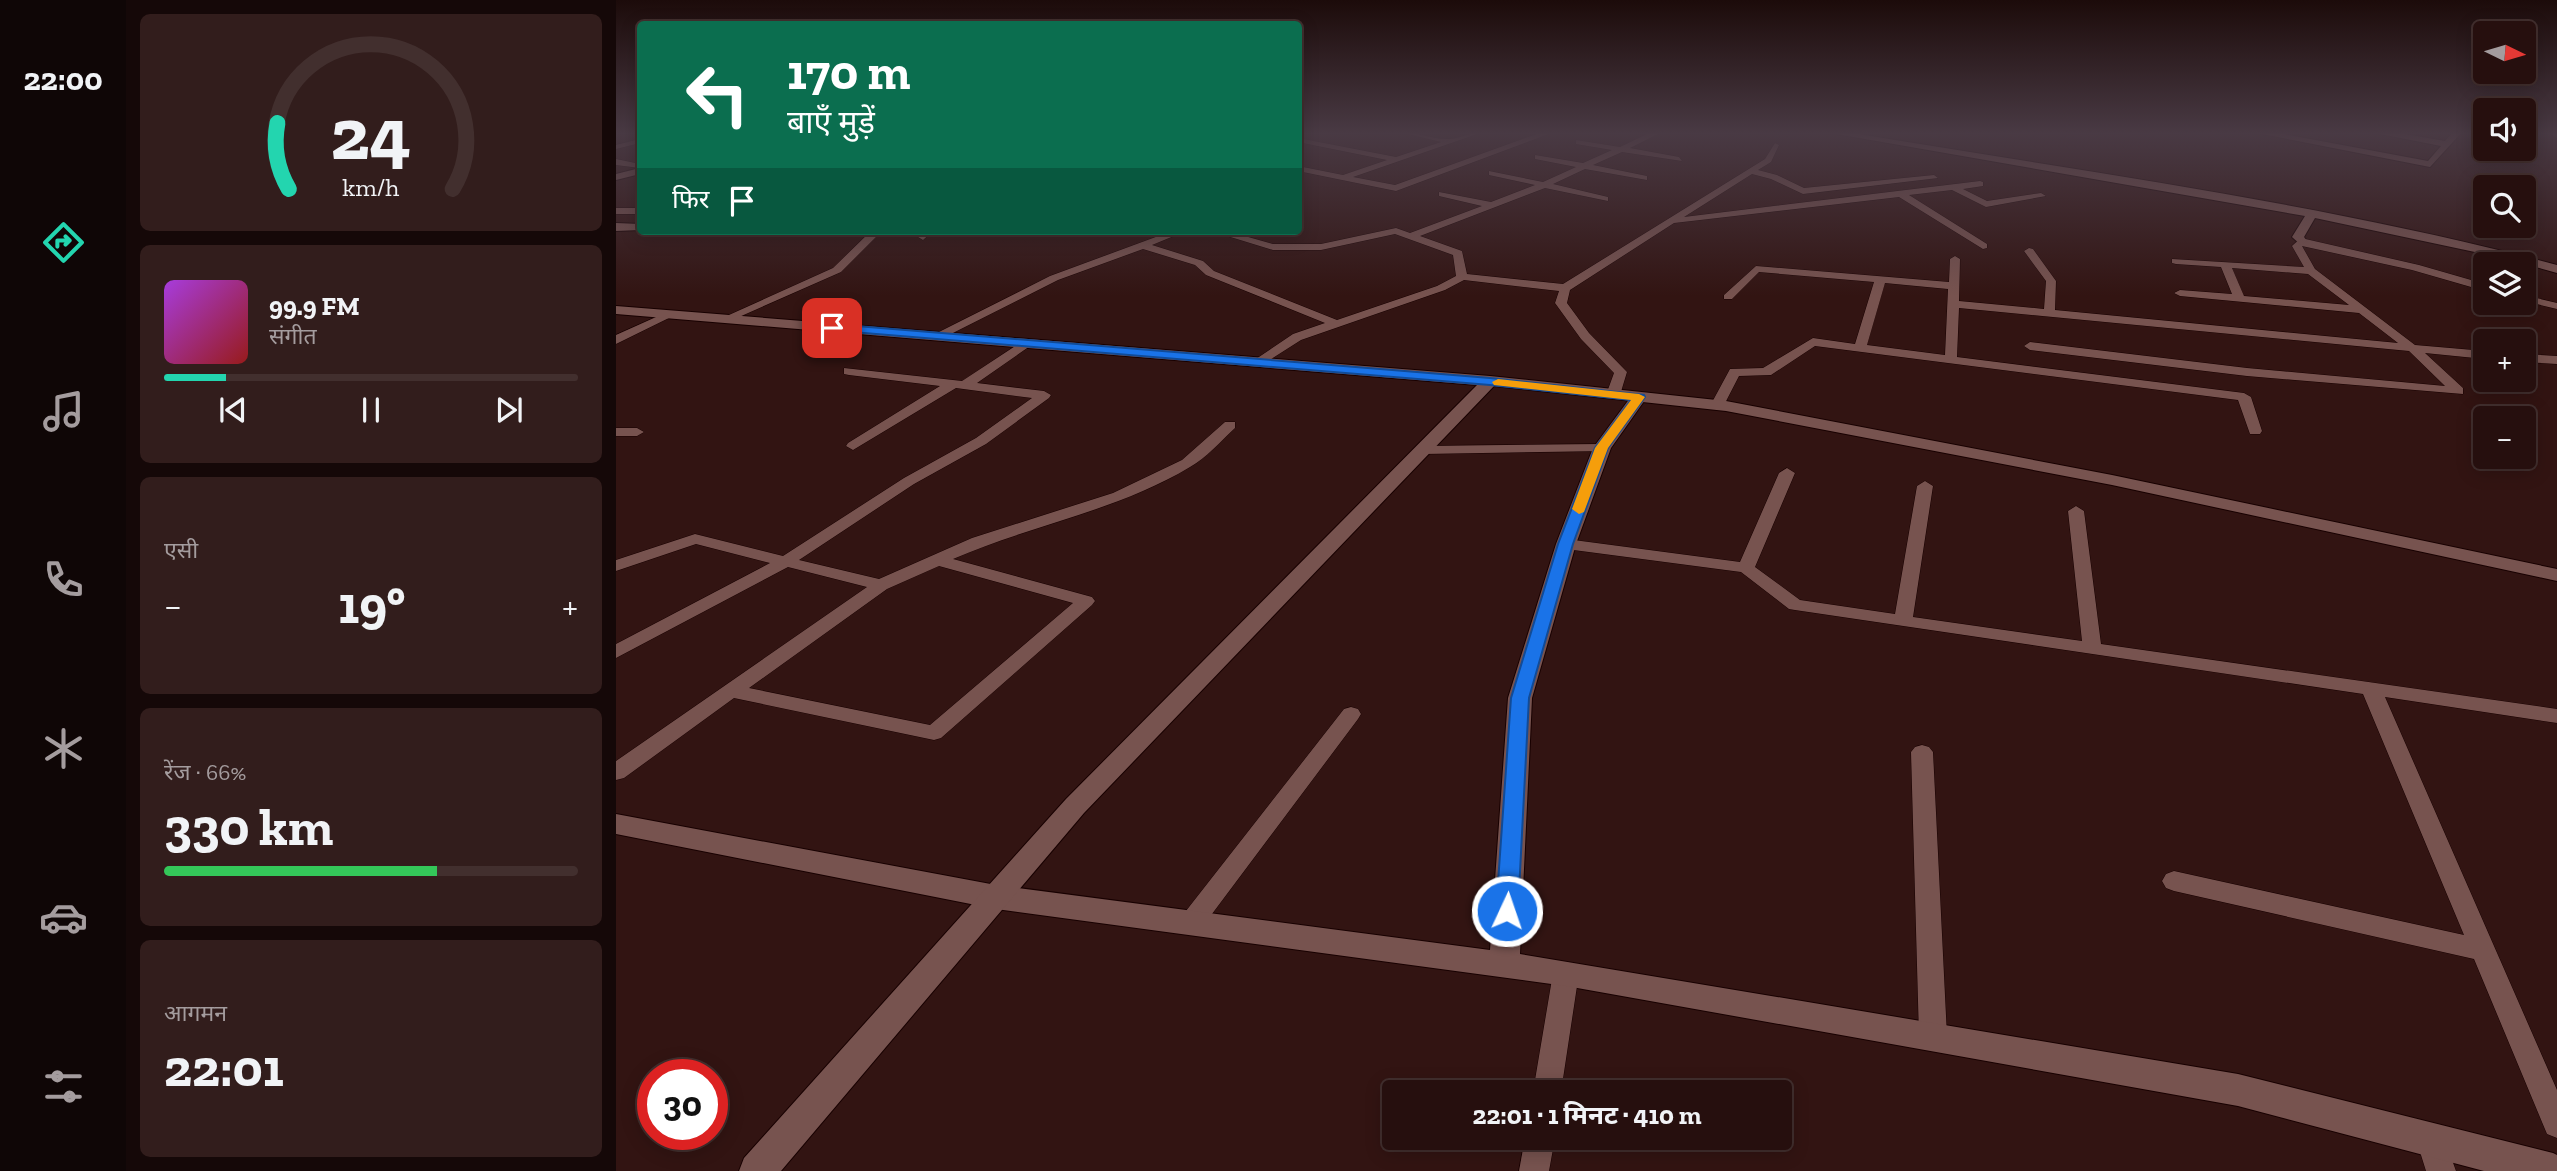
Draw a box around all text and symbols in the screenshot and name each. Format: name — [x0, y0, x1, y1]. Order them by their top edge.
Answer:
north arrow — [2473, 21, 2536, 84]
map controls — [2473, 21, 2536, 469]
text: 170 m — [787, 43, 910, 102]
icon: left — [672, 49, 763, 140]
text: 22:00 — [23, 60, 103, 98]
text: 24 — [331, 90, 411, 178]
button: sound — [2473, 98, 2536, 161]
text: बाएँ मुड़ें — [787, 103, 875, 141]
text: km/h — [342, 172, 400, 202]
button: search — [2473, 175, 2536, 238]
icon: arrive — [723, 182, 761, 220]
text: फिर — [672, 183, 709, 215]
icon: directions — [39, 218, 88, 267]
button: layers — [2473, 252, 2536, 315]
text: 99.9 FM — [269, 290, 360, 322]
pin — [802, 298, 862, 358]
icon: arrive — [813, 309, 851, 347]
text: संगीत — [269, 322, 317, 350]
button: + — [2473, 329, 2536, 392]
icon: music — [39, 387, 88, 436]
icon: previous — [214, 391, 252, 429]
icon: pause — [352, 391, 390, 429]
icon: next — [490, 391, 528, 429]
button: − — [2473, 406, 2536, 469]
text: एसी — [164, 536, 198, 564]
icon: phone — [39, 555, 88, 604]
text: 19° — [338, 574, 405, 636]
text: − — [164, 583, 182, 629]
text: + — [562, 583, 578, 629]
icon: climate — [39, 724, 88, 773]
text: रेंज · 66% — [164, 758, 246, 786]
text: 330 km — [164, 796, 333, 858]
position arrow — [1470, 874, 1544, 948]
icon: car — [39, 893, 88, 942]
text: आगमन — [164, 999, 227, 1027]
text: 22:01 — [164, 1037, 284, 1099]
speed limit sign: 30 — [637, 1059, 728, 1150]
icon: filters — [39, 1062, 88, 1111]
text: 22:01 · 1 मिनट · 410 m — [1472, 1099, 1702, 1131]

